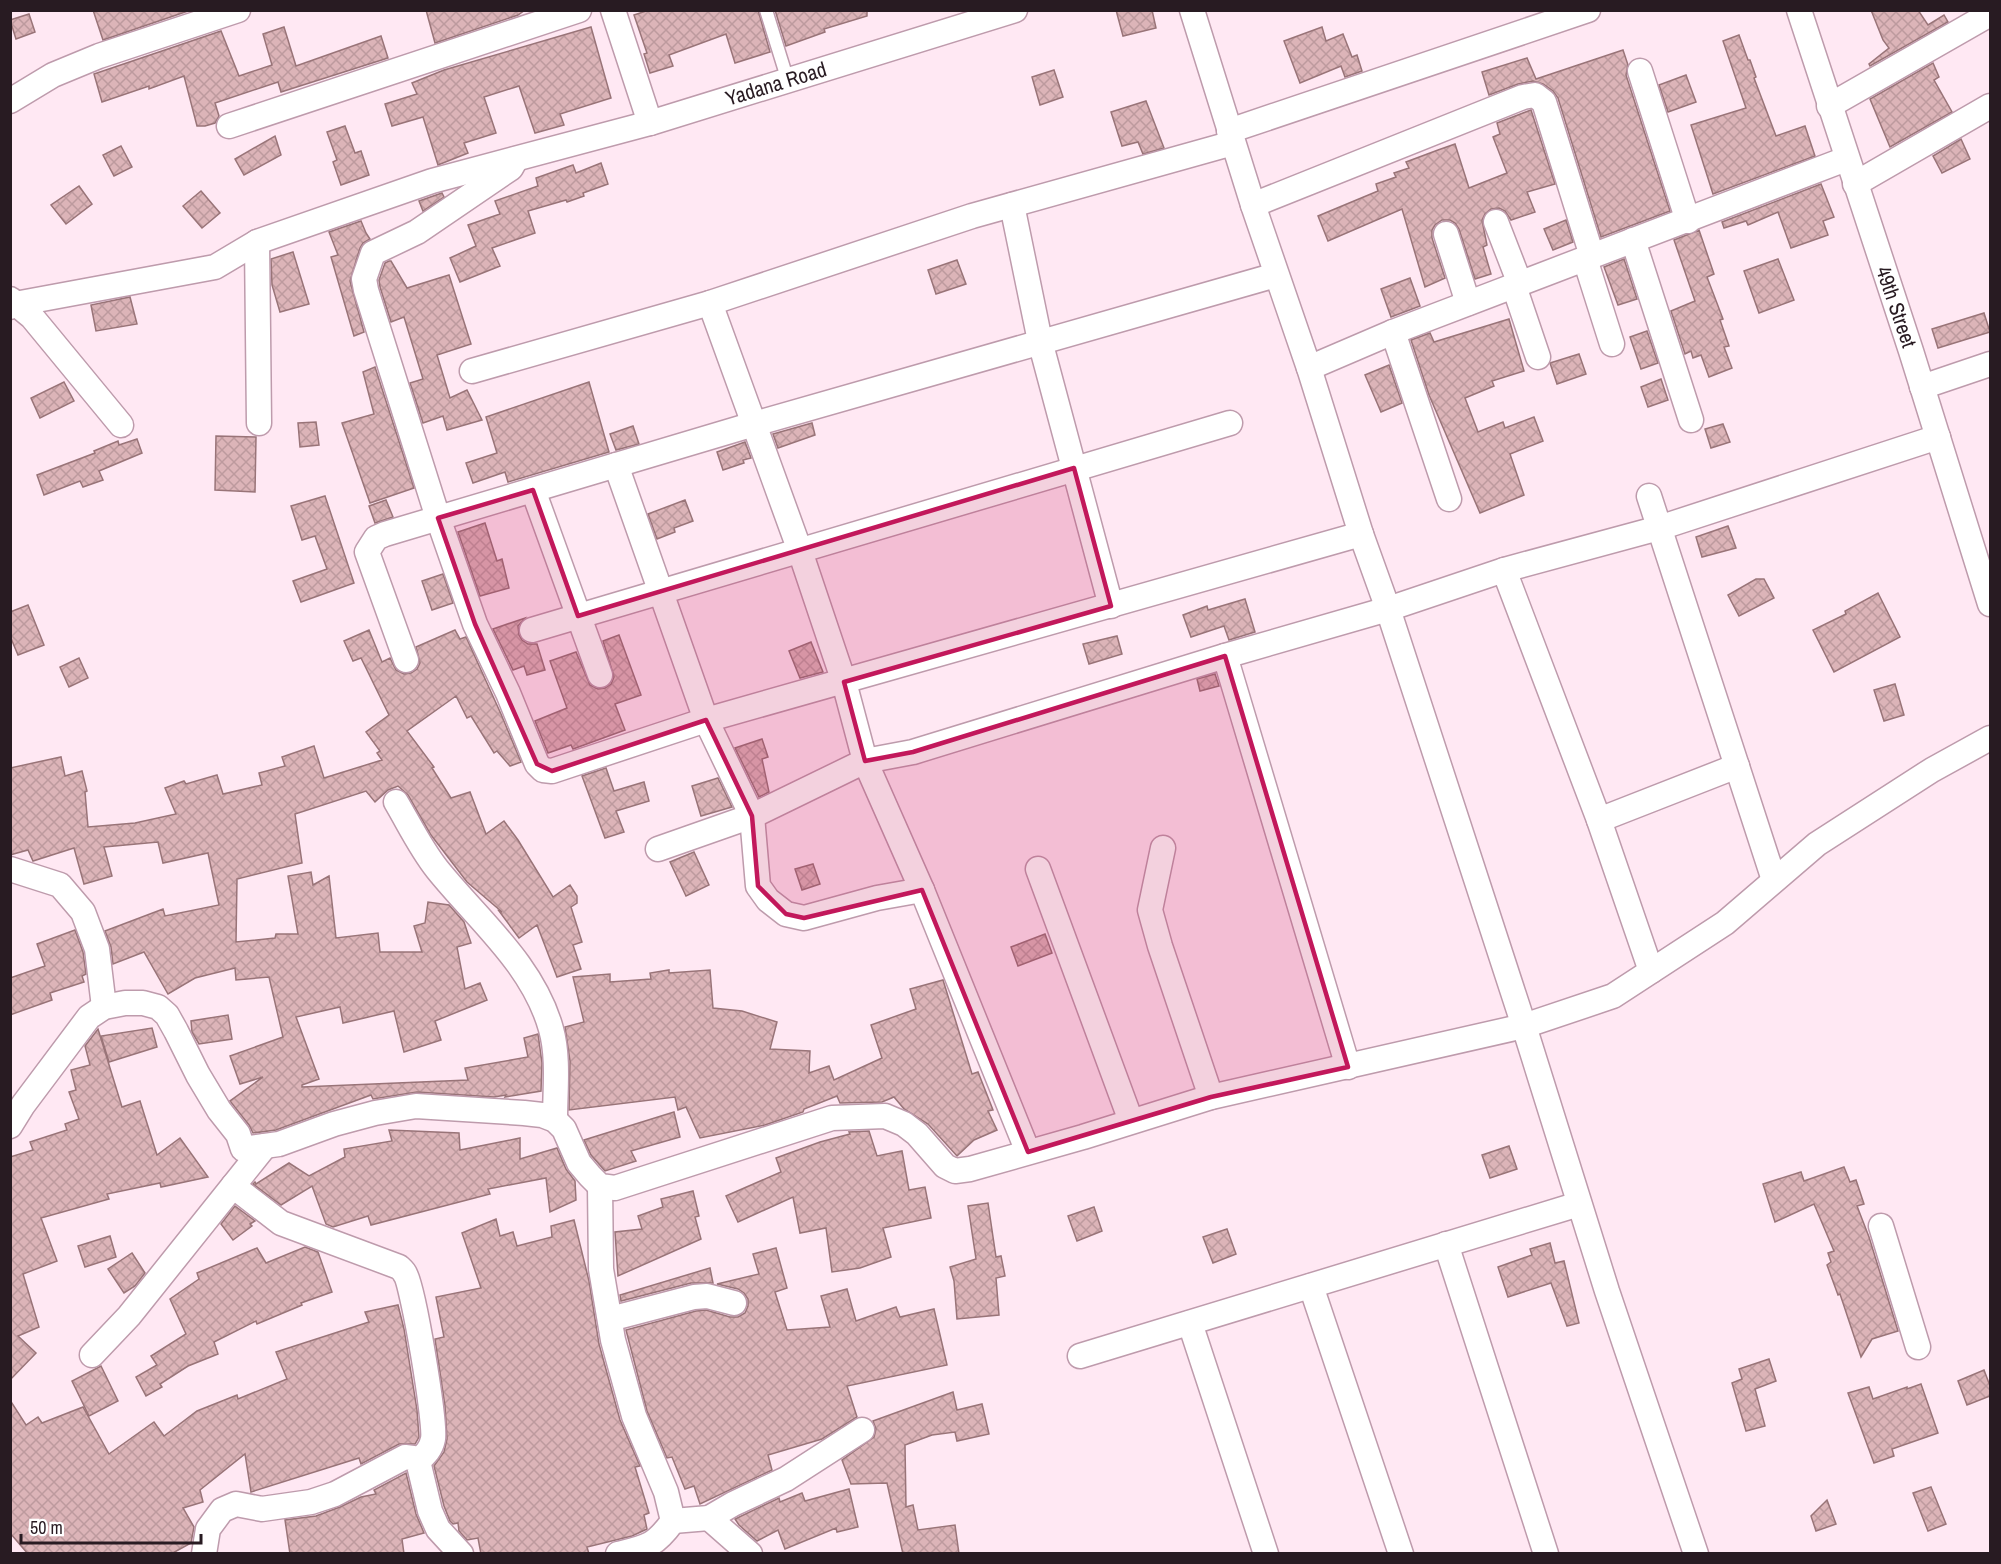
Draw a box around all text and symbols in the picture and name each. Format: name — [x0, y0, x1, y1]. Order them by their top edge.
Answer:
street label: Yadana Road — [722, 54, 830, 113]
street label: 49th Street — [1869, 262, 1924, 352]
scale bar — [21, 1507, 201, 1545]
text: 50 m — [30, 1515, 63, 1540]

